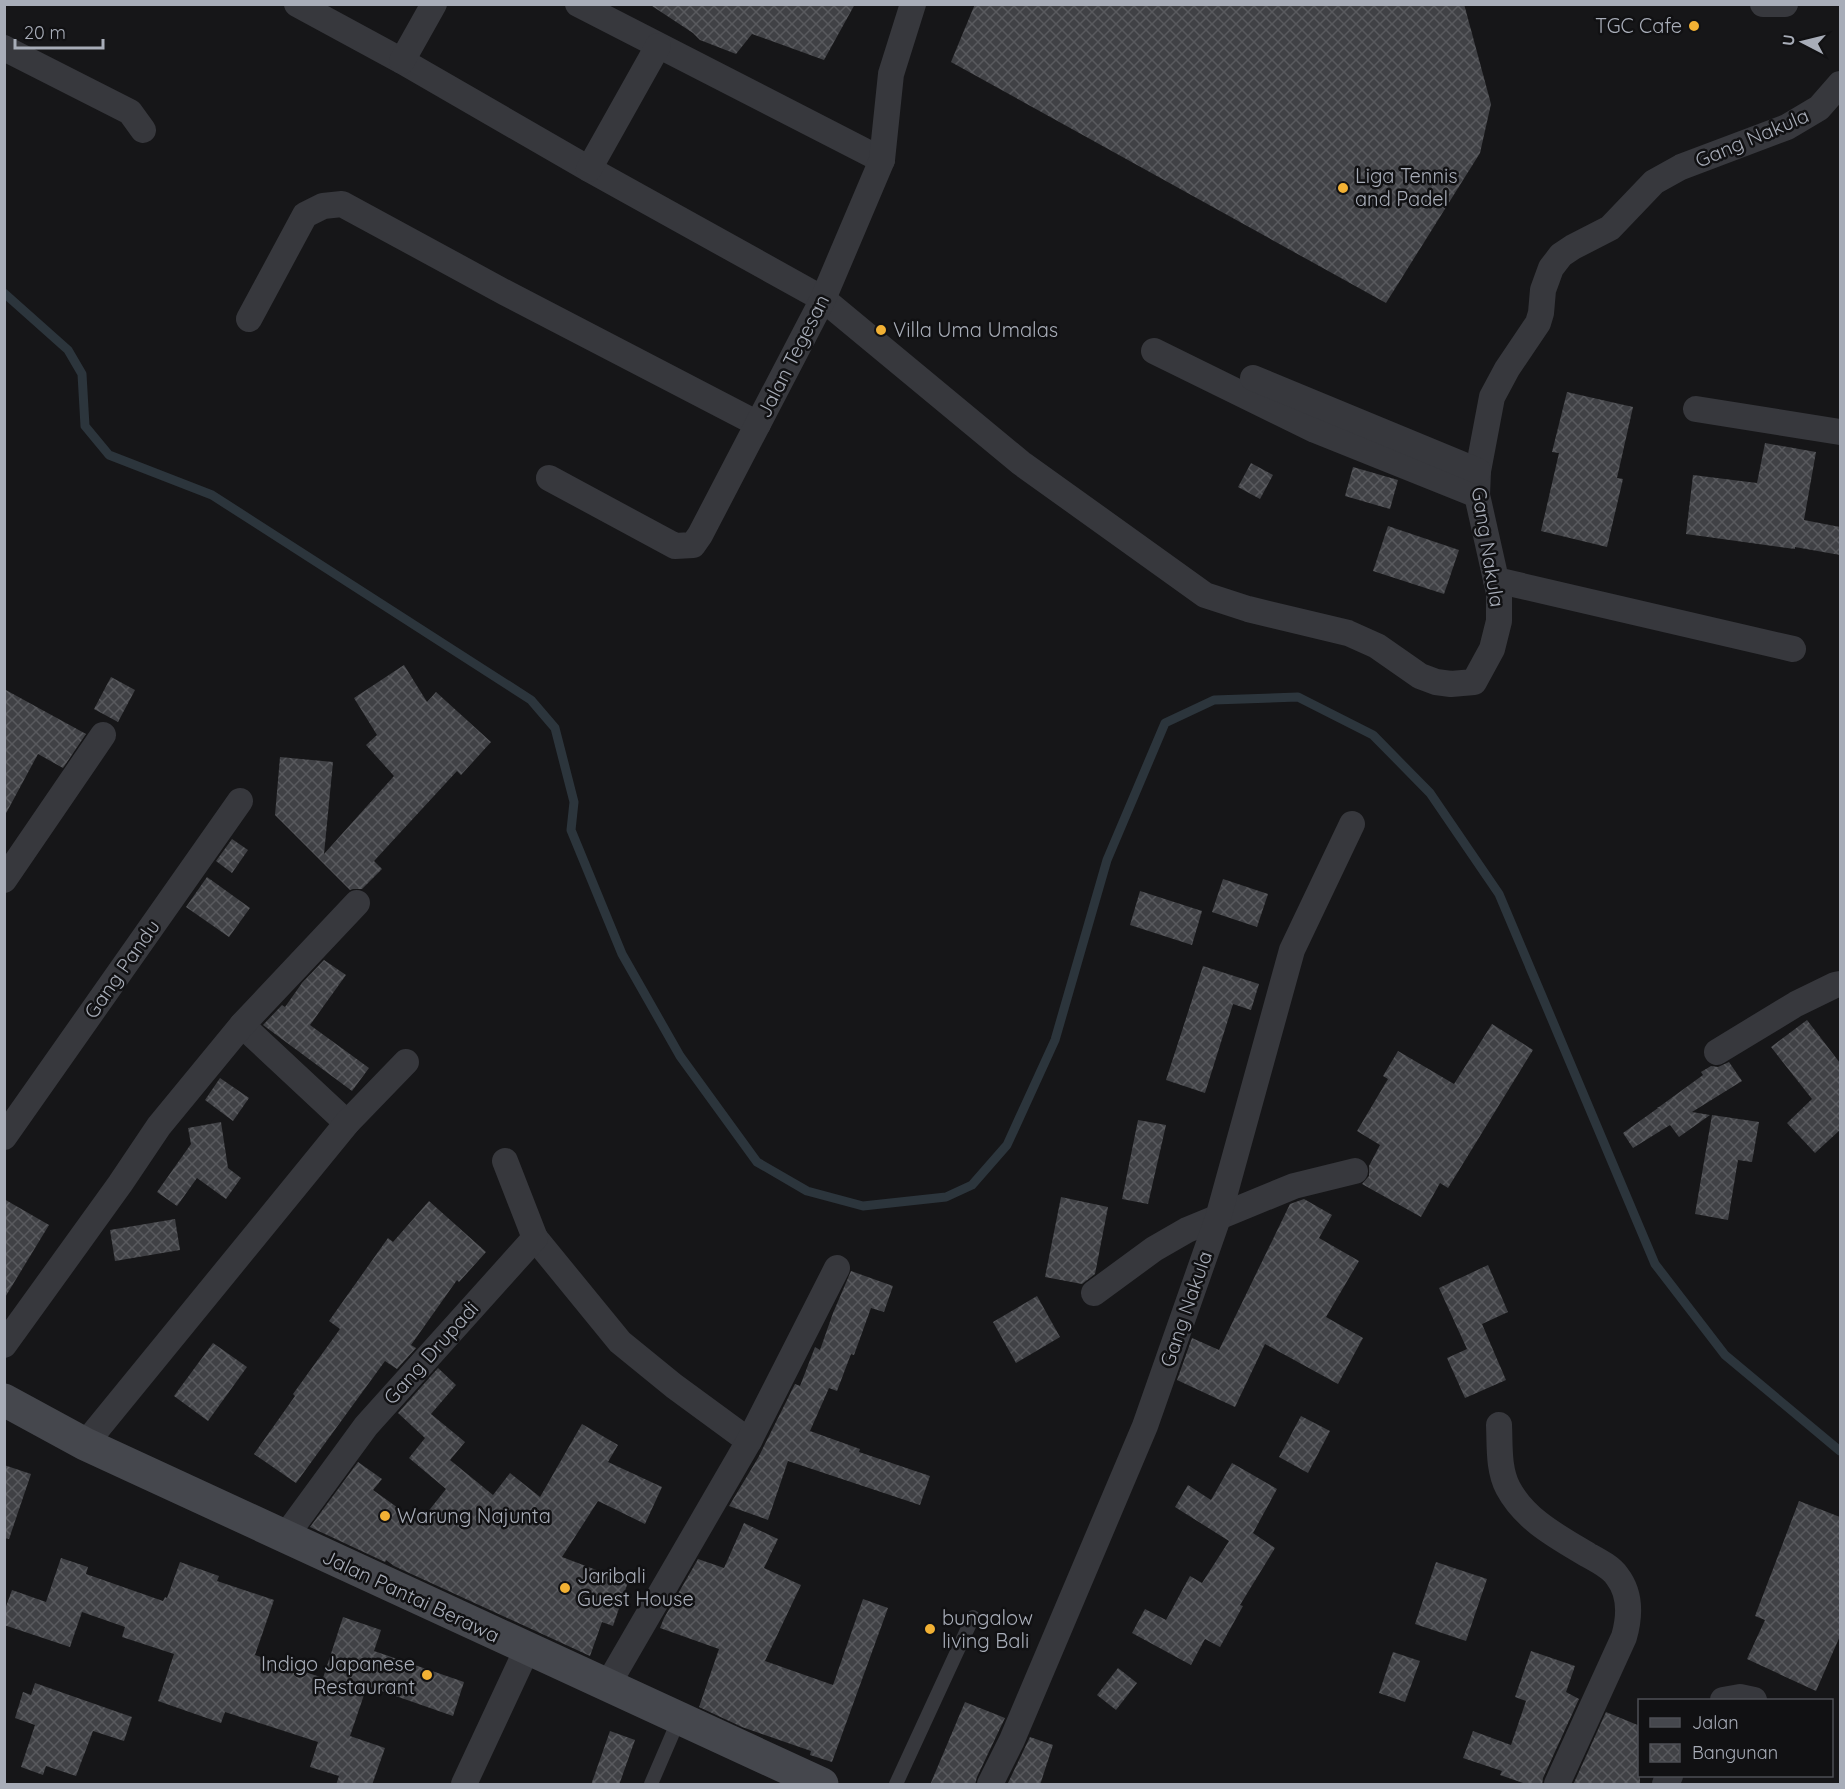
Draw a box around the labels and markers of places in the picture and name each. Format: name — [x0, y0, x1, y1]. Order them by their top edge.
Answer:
place label: TGC Cafe — [1595, 13, 1682, 38]
marker: TGC Cafe — [1687, 19, 1701, 33]
place label: Liga Tennis and Padel — [1355, 163, 1458, 211]
marker: Liga Tennis and Padel — [1336, 181, 1350, 195]
place label: Villa Uma Umalas — [893, 317, 1058, 342]
marker: Villa Uma Umalas — [874, 323, 888, 337]
place label: Warung Najunta — [397, 1503, 551, 1528]
marker: Warung Najunta — [378, 1509, 392, 1523]
place label: Jaribali Guest House — [577, 1563, 694, 1611]
marker: Jaribali Guest House — [558, 1581, 572, 1595]
place label: bungalow living Bali — [942, 1605, 1033, 1653]
marker: bungalow living Bali — [923, 1622, 937, 1636]
place label: Indigo Japanese Restaurant — [261, 1651, 415, 1699]
marker: Indigo Japanese Restaurant — [420, 1668, 434, 1682]

